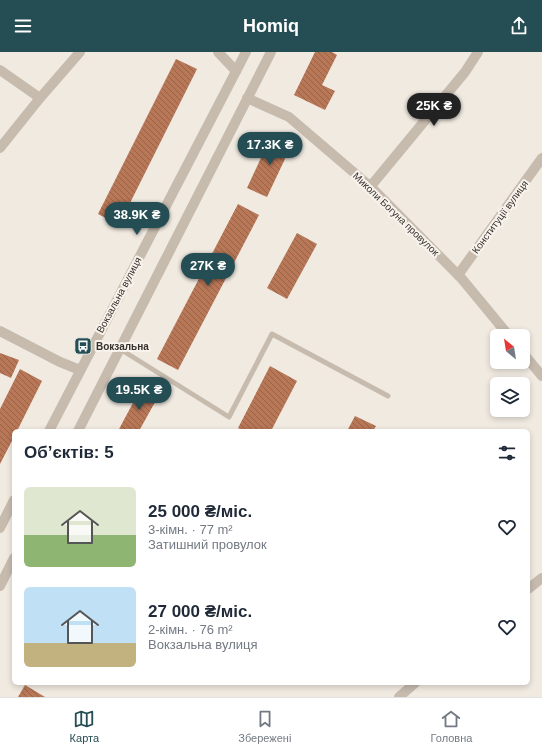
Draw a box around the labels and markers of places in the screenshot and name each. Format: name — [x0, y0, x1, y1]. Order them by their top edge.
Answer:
pin: 25K ₴ — [406, 93, 462, 127]
pin: 17.3K ₴ — [233, 132, 307, 166]
pin: 38.9K ₴ — [100, 202, 174, 236]
pin: 27K ₴ — [180, 253, 236, 287]
bus stop icon: Вокзальна — [73, 336, 93, 356]
place label: Вокзальна — [96, 341, 149, 352]
pin: 19.5K ₴ — [102, 377, 176, 411]

